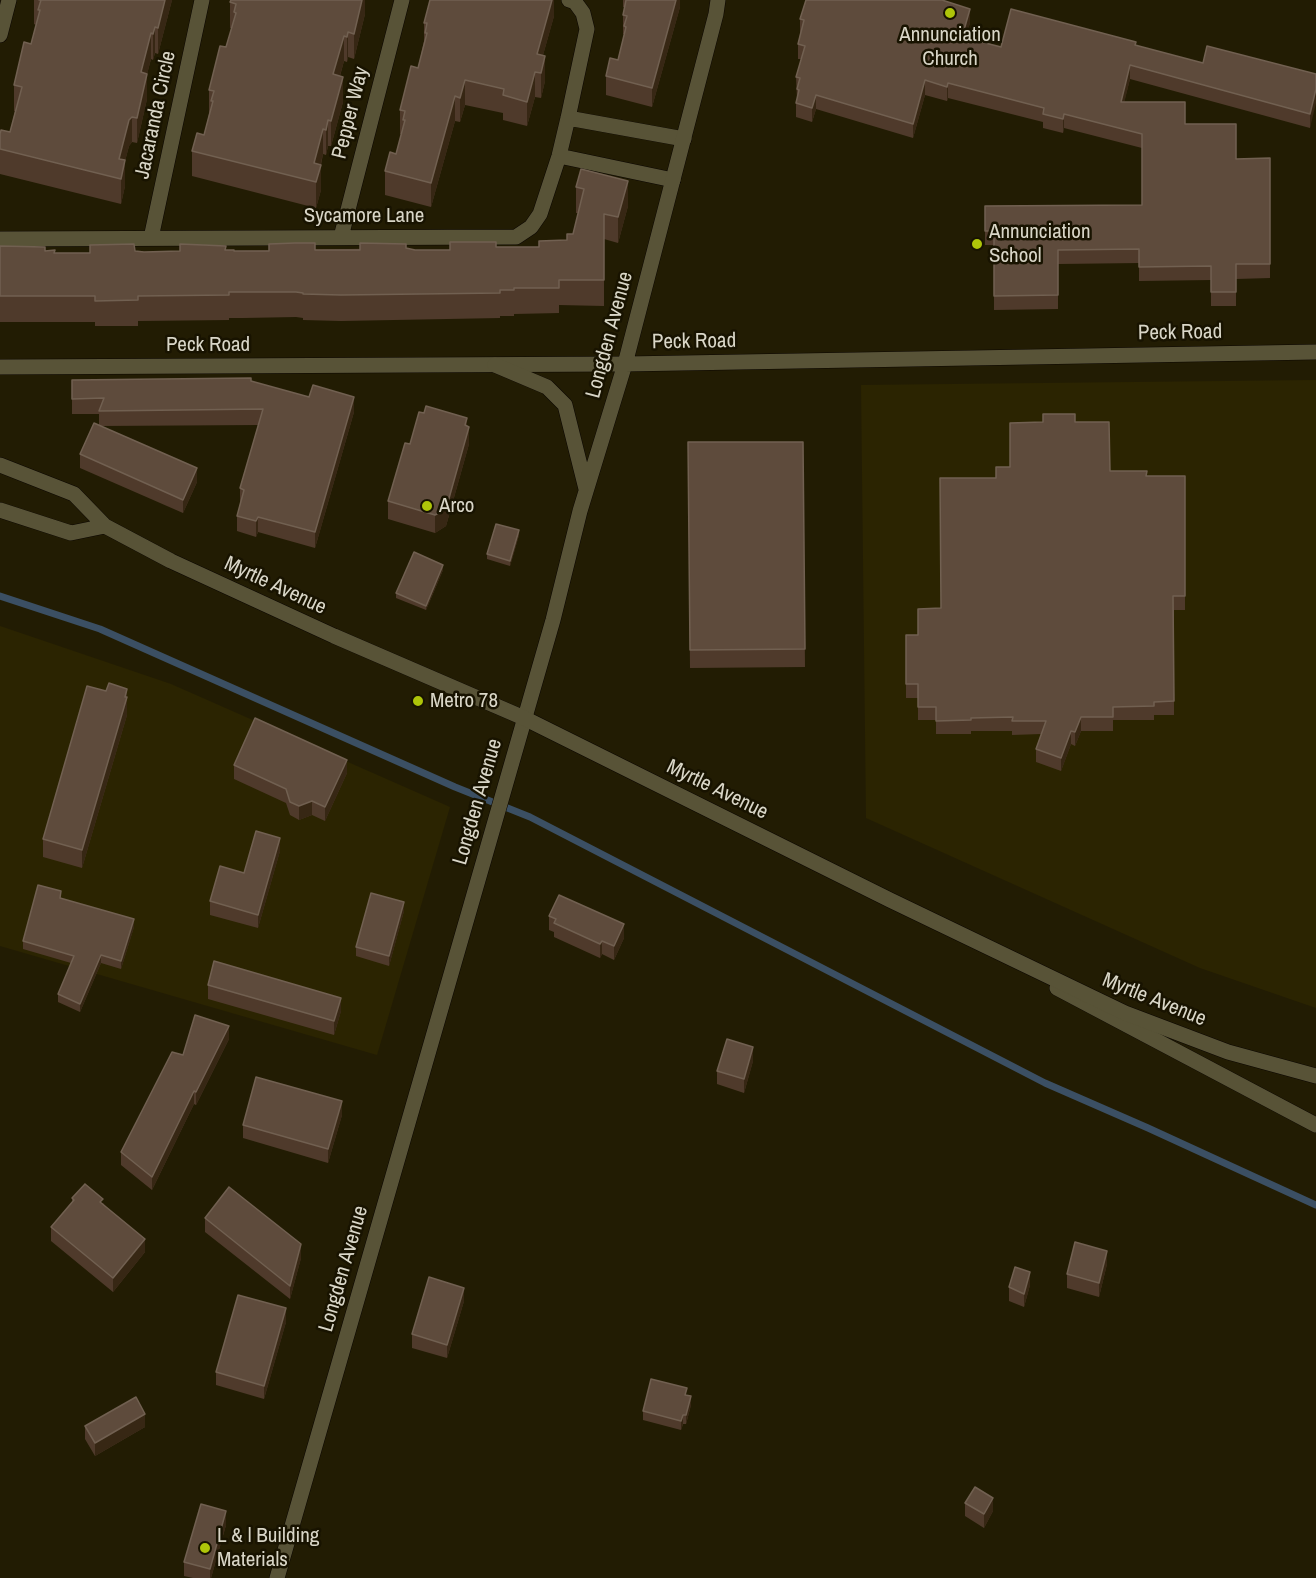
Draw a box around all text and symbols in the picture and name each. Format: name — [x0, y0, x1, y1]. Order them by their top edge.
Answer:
marker: Annunciation Church — [943, 6, 957, 20]
place label: Annunciation Church — [899, 22, 1001, 72]
street label: Jacaranda Circle — [130, 49, 182, 181]
street label: Pepper Way — [327, 64, 375, 162]
street label: Sycamore Lane — [304, 203, 424, 229]
place label: Annunciation School — [989, 219, 1090, 269]
marker: Annunciation School — [970, 237, 984, 251]
street label: Longden Avenue — [581, 269, 639, 401]
street label: Peck Road — [1138, 320, 1222, 346]
street label: Peck Road — [652, 329, 736, 355]
street label: Peck Road — [166, 332, 250, 358]
place label: Arco — [439, 493, 474, 519]
marker: Arco — [420, 499, 434, 513]
street label: Myrtle Avenue — [220, 551, 330, 621]
place label: Metro 78 — [430, 688, 498, 714]
marker: Metro 78 — [411, 694, 425, 708]
street label: Longden Avenue — [448, 736, 508, 868]
street label: Myrtle Avenue — [662, 755, 772, 825]
street label: Myrtle Avenue — [1098, 968, 1210, 1032]
street label: Longden Avenue — [314, 1203, 374, 1335]
place label: L & l Building Materials — [217, 1523, 319, 1573]
marker: L & l Building Materials — [198, 1541, 212, 1555]

